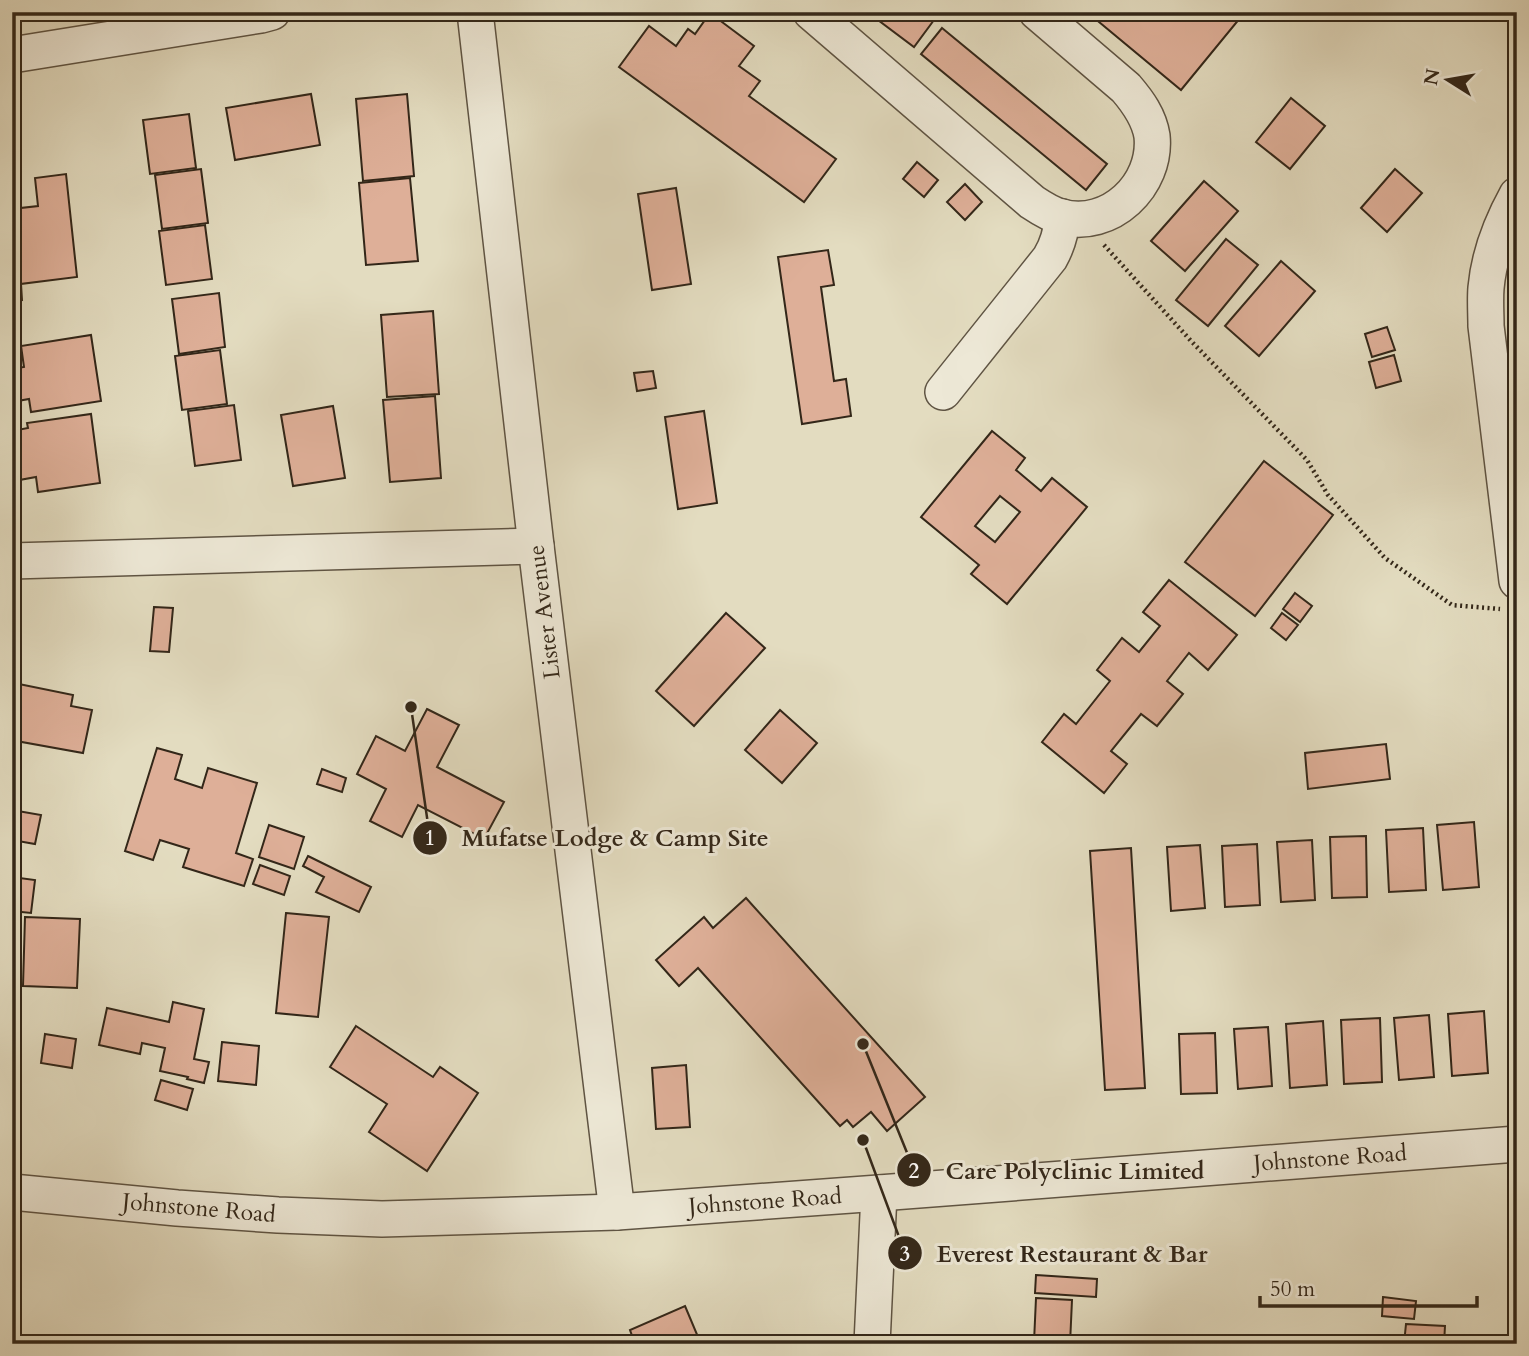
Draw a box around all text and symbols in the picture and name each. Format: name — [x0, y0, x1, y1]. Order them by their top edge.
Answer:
north arrow — [1414, 46, 1484, 116]
text: N — [1418, 66, 1447, 88]
street label: Lister Avenue — [520, 543, 568, 681]
callout: Mufatse Lodge & Camp Site — [412, 815, 783, 860]
text: Mufatse Lodge & Camp Site — [461, 822, 769, 855]
text: 1 — [425, 824, 435, 853]
street label: Johnstone Road — [1249, 1137, 1408, 1179]
callout: Care Polyclinic Limited — [897, 1148, 1219, 1193]
text: Care Polyclinic Limited — [946, 1155, 1205, 1188]
text: 2 — [909, 1157, 920, 1186]
street label: Johnstone Road — [684, 1180, 843, 1222]
street label: Johnstone Road — [118, 1186, 278, 1230]
callout: Everest Restaurant & Bar — [887, 1231, 1221, 1276]
text: Everest Restaurant & Bar — [936, 1238, 1208, 1271]
text: 3 — [900, 1240, 910, 1269]
scale bar — [1260, 1265, 1476, 1309]
text: 50 m — [1270, 1275, 1315, 1304]

